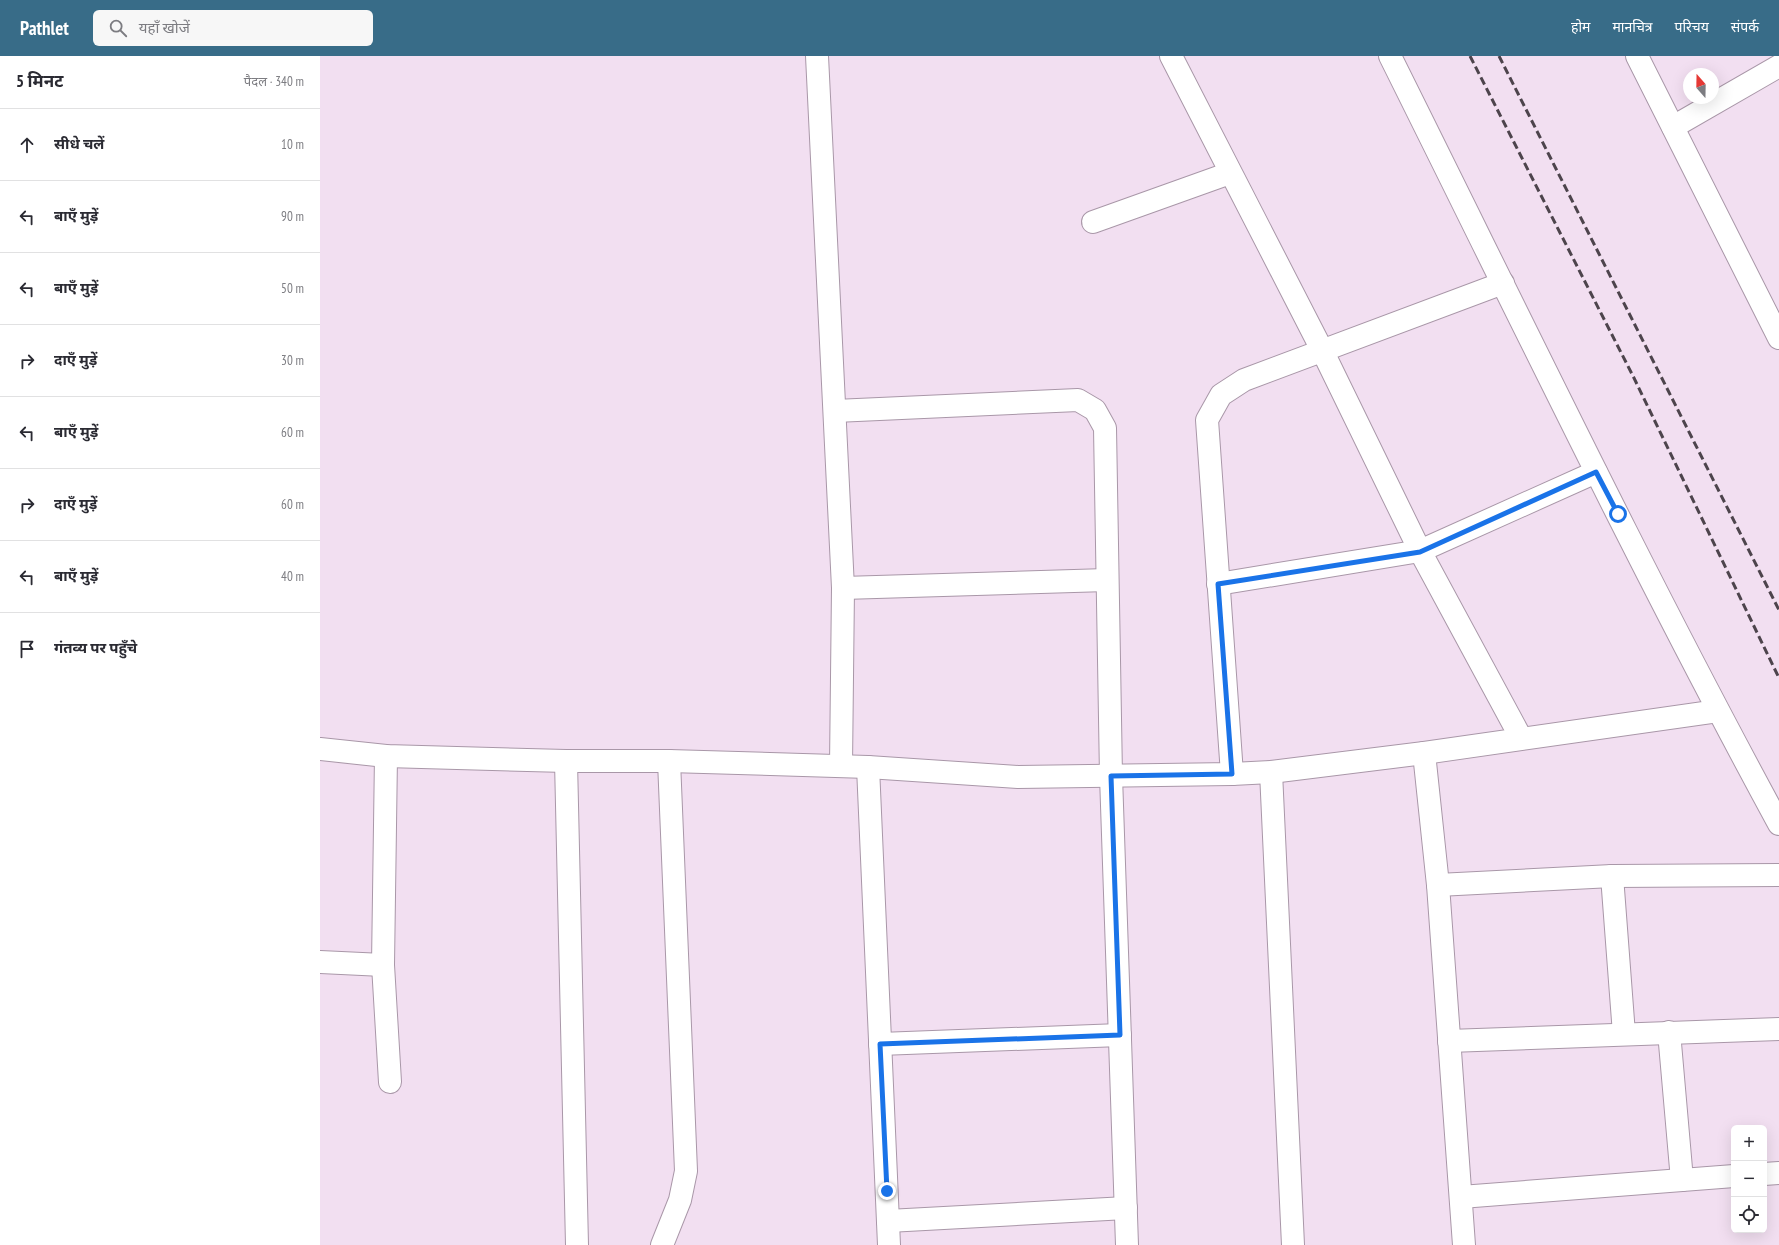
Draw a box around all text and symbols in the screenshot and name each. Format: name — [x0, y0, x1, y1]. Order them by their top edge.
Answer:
search box — [93, 10, 373, 46]
text: Pathlet — [20, 16, 69, 40]
icon: search — [107, 17, 129, 39]
text: यहाँ खोजें — [139, 18, 190, 37]
text: होम — [1571, 18, 1590, 36]
text: मानचित्र — [1612, 18, 1653, 36]
text: परिचय — [1675, 18, 1709, 36]
text: संपर्क — [1731, 18, 1759, 36]
north arrow — [1683, 68, 1719, 104]
text: 5 मिनट — [16, 70, 63, 92]
text: पैदल · 340 m — [244, 73, 304, 90]
icon: ahead — [16, 134, 38, 156]
text: सीधे चलें — [54, 134, 104, 153]
text: 10 m — [281, 136, 304, 153]
icon: left — [16, 206, 38, 228]
text: बाएँ मुड़ें — [54, 206, 98, 225]
text: 90 m — [281, 208, 304, 225]
icon: left — [16, 278, 38, 300]
text: बाएँ मुड़ें — [54, 278, 98, 297]
text: 50 m — [281, 280, 304, 297]
icon: right — [16, 350, 38, 372]
text: दाएँ मुड़ें — [54, 350, 97, 369]
text: 30 m — [281, 352, 304, 369]
icon: left — [16, 422, 38, 444]
text: बाएँ मुड़ें — [54, 422, 98, 441]
text: 60 m — [281, 424, 304, 441]
icon: right — [16, 494, 38, 516]
text: दाएँ मुड़ें — [54, 494, 97, 513]
text: 60 m — [281, 496, 304, 513]
route start — [1609, 505, 1627, 523]
icon: left — [16, 566, 38, 588]
text: बाएँ मुड़ें — [54, 566, 98, 585]
text: 40 m — [281, 568, 304, 585]
icon: arrive — [16, 638, 38, 660]
text: गंतव्य पर पहुँचे — [54, 638, 137, 657]
map controls — [1731, 1125, 1767, 1233]
button: + — [1731, 1125, 1767, 1161]
button: − — [1731, 1161, 1767, 1197]
route end — [878, 1182, 896, 1200]
button: locate — [1731, 1197, 1767, 1233]

